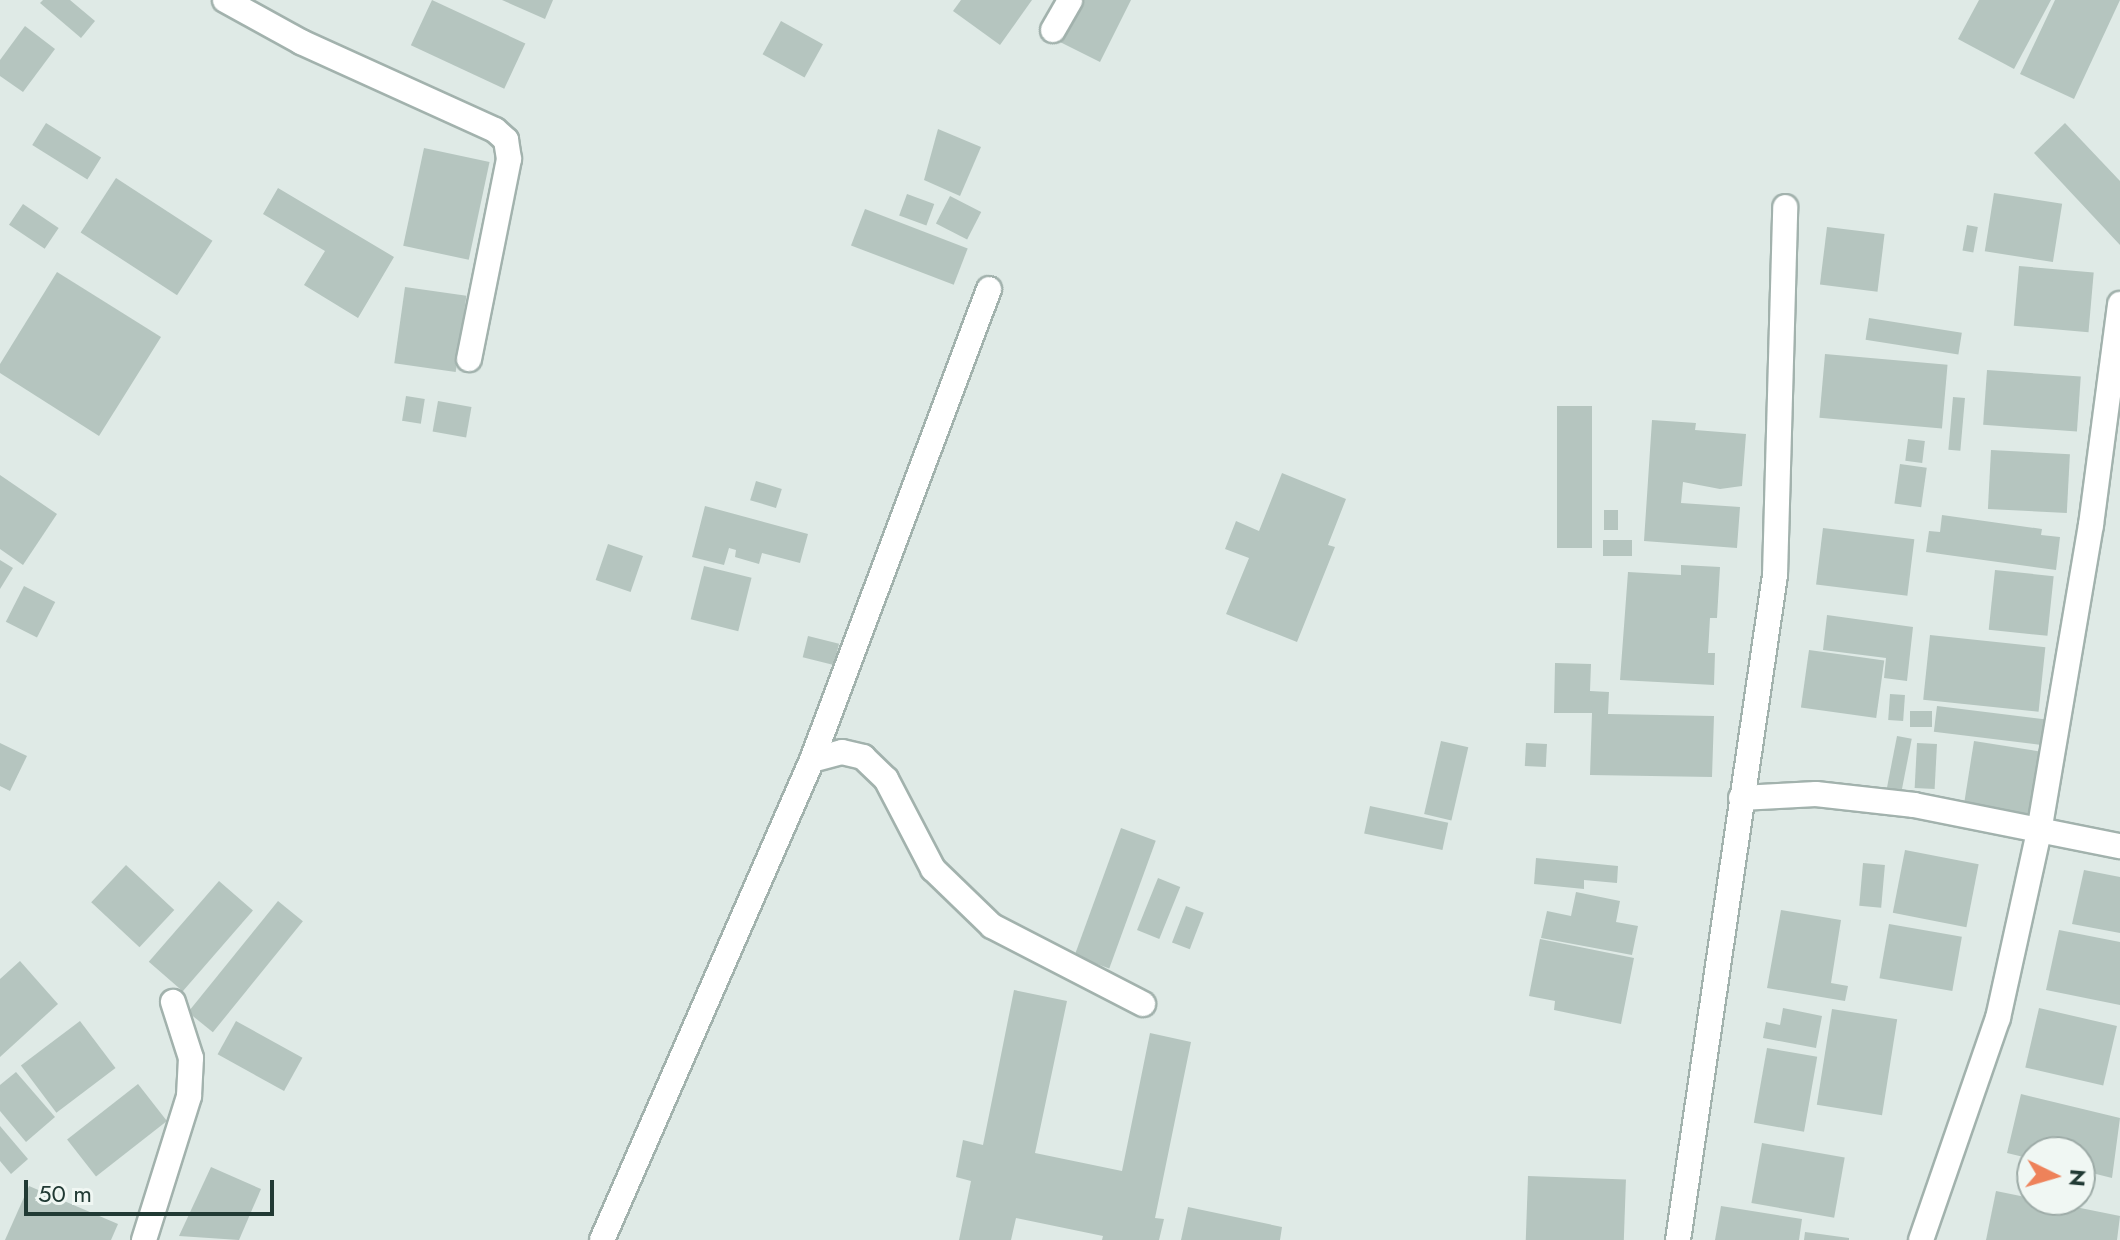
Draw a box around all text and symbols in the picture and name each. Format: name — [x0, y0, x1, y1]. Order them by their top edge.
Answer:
north arrow — [2016, 1136, 2096, 1216]
scale bar — [28, 1164, 278, 1214]
text: N — [2061, 1168, 2095, 1188]
text: 50 m — [38, 1176, 92, 1211]

